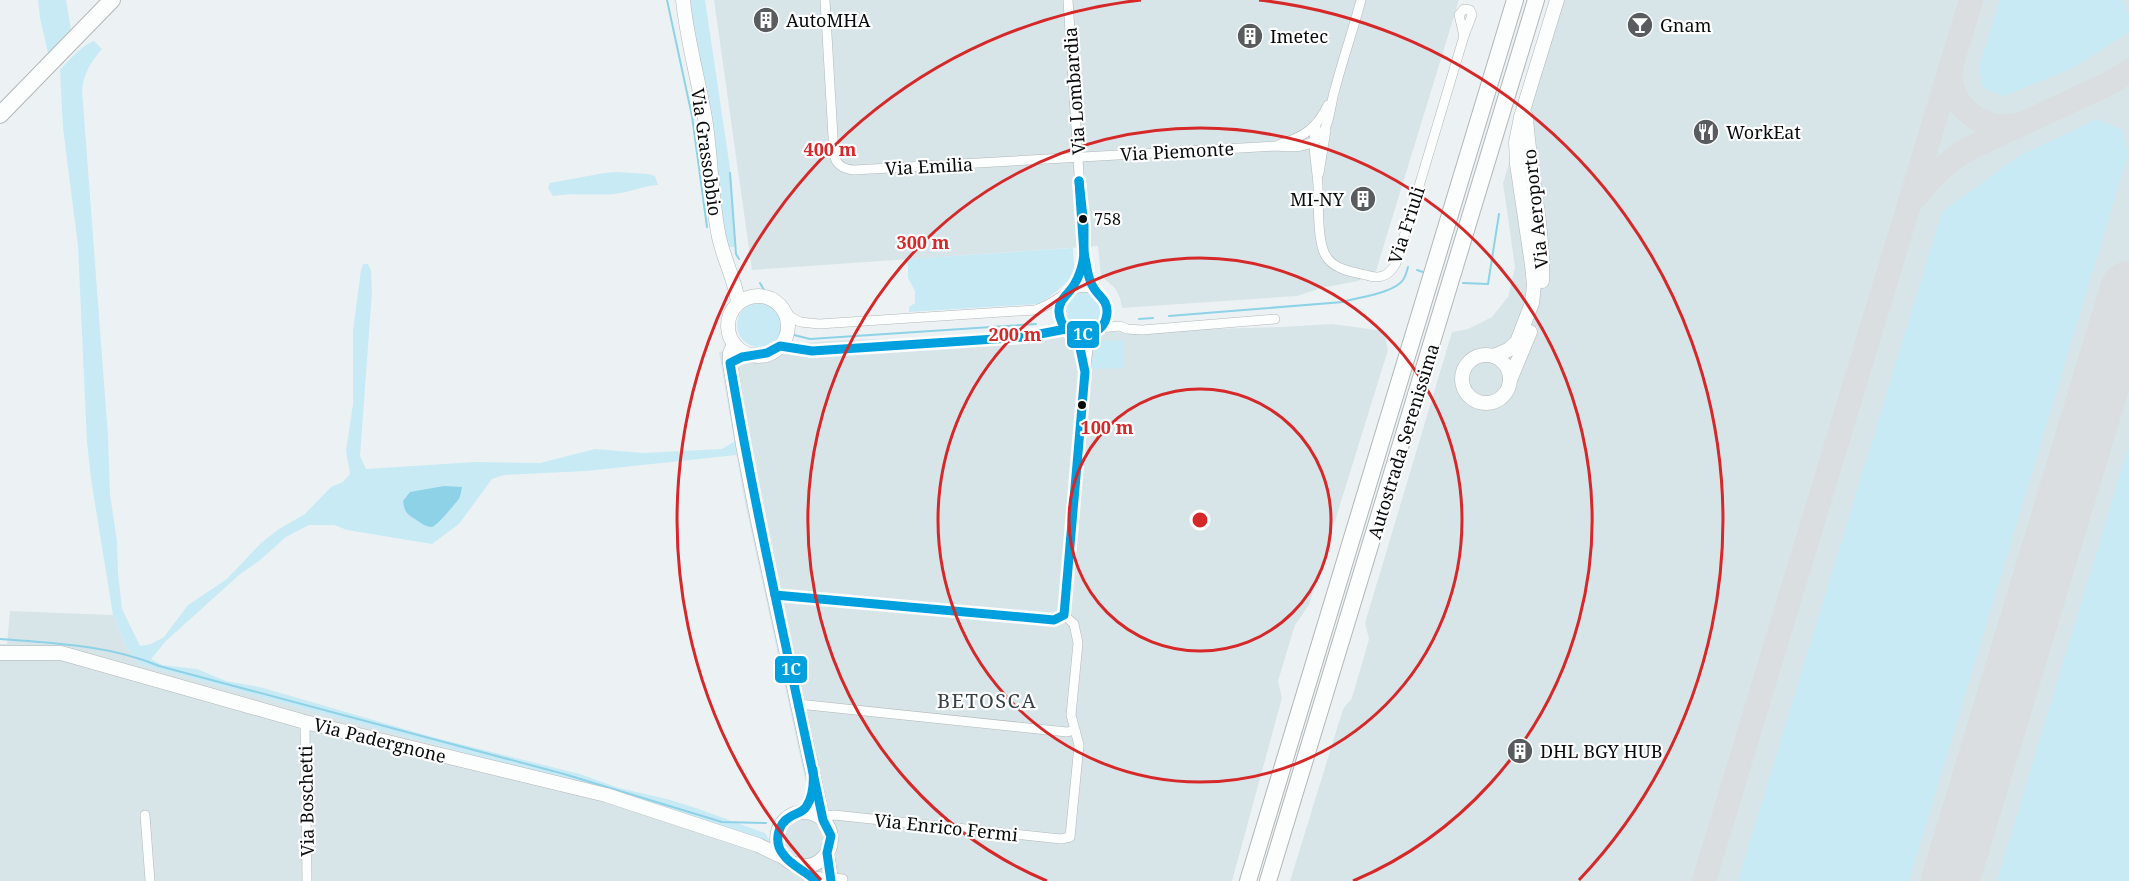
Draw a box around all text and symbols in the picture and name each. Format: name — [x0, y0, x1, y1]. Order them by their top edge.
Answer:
building icon: AutoMHA — [751, 5, 781, 35]
place label: AutoMHA — [786, 8, 871, 32]
bar icon: Gnam — [1625, 10, 1655, 40]
place label: Gnam — [1660, 13, 1712, 37]
building icon: Imetec — [1235, 21, 1265, 51]
place label: Imetec — [1270, 24, 1328, 48]
street label: Via Lombardia — [1058, 26, 1090, 156]
street label: Via Grassobbio — [686, 87, 728, 217]
restaurant icon: WorkEat — [1691, 117, 1721, 147]
place label: WorkEat — [1726, 120, 1801, 144]
street label: Via Piemonte — [1119, 136, 1235, 166]
text: 400 m — [804, 137, 857, 161]
street label: Via Aeroporto — [1517, 148, 1553, 270]
street label: Via Emilia — [884, 152, 974, 180]
street label: Via Friuli — [1382, 183, 1430, 267]
building icon: MI-NY — [1348, 184, 1378, 214]
place label: MI-NY — [1290, 187, 1345, 211]
place label: 758 — [1094, 208, 1121, 230]
marker: 758 — [1077, 213, 1089, 225]
text: 300 m — [897, 230, 950, 254]
line badge: 1C — [1066, 320, 1100, 349]
text: 200 m — [989, 322, 1042, 346]
text: 1C — [1073, 323, 1093, 345]
street label: Autostrada Serenissima — [1362, 340, 1444, 542]
unlabelled marker — [1076, 399, 1088, 411]
text: 100 m — [1081, 415, 1134, 439]
centre of rings — [1190, 510, 1210, 530]
line badge: 1C — [774, 655, 808, 684]
text: 1C — [781, 658, 801, 680]
district label: BETOSCA — [937, 687, 1037, 714]
street label: Via Padergnone — [311, 712, 449, 768]
building icon: DHL BGY HUB — [1505, 736, 1535, 766]
place label: DHL BGY HUB — [1540, 739, 1662, 763]
street label: Via Boschetti — [293, 745, 319, 857]
street label: Via Enrico Fermi — [873, 808, 1019, 847]

